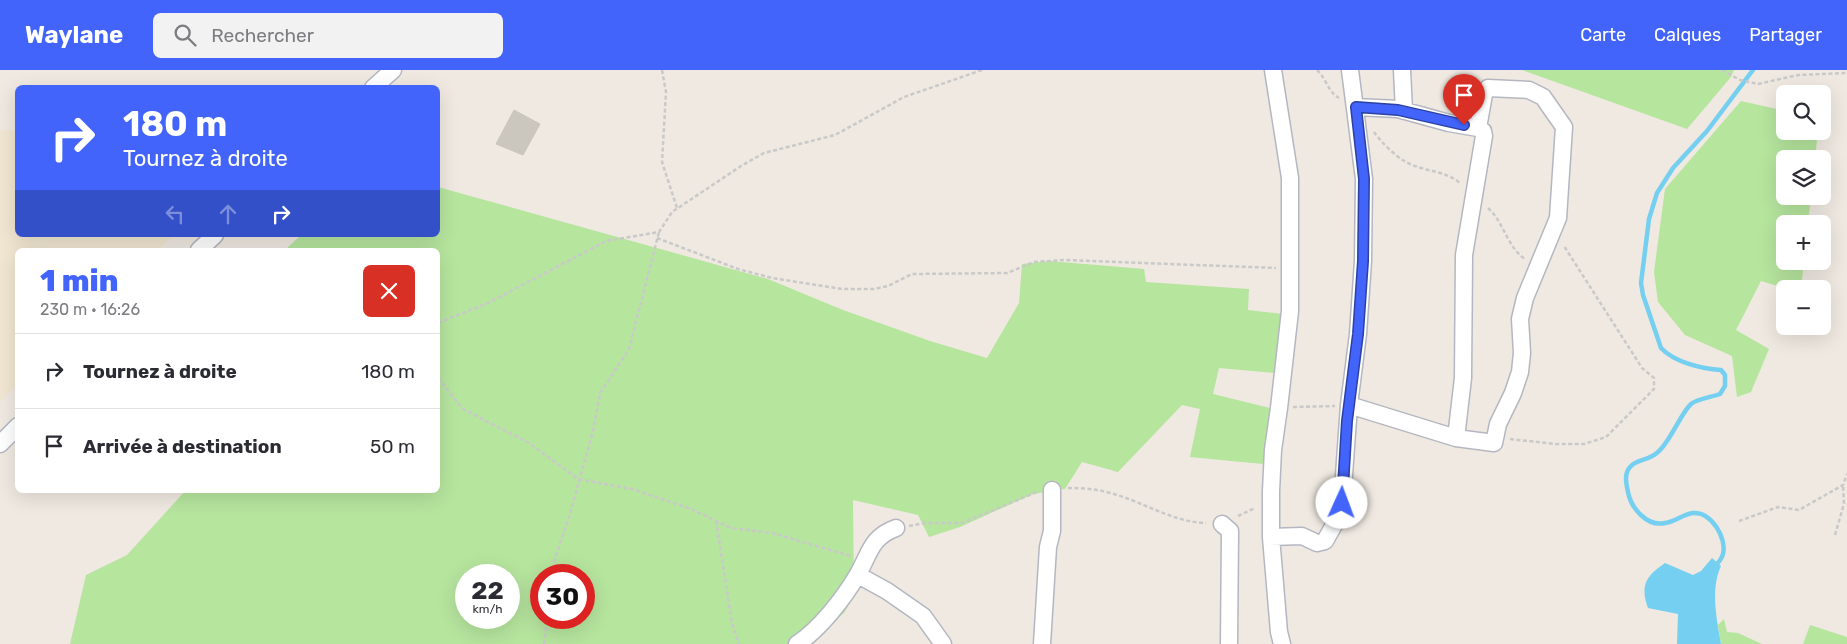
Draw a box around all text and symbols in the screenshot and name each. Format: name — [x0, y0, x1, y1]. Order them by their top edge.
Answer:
search box — [153, 13, 503, 58]
text: Waylane — [25, 21, 123, 49]
icon: search — [171, 21, 199, 49]
text: Rechercher — [211, 24, 314, 47]
text: Carte — [1580, 24, 1626, 46]
text: Calques — [1654, 24, 1721, 46]
text: Partager — [1749, 24, 1822, 46]
pin — [1443, 74, 1485, 125]
icon: arrive — [1450, 81, 1478, 109]
map controls — [1776, 85, 1831, 335]
button: search — [1776, 85, 1831, 140]
text: 180 m — [123, 103, 227, 145]
icon: right — [40, 105, 105, 170]
text: Tournez à droite — [123, 145, 288, 172]
button: layers — [1776, 150, 1831, 205]
icon: left — [161, 200, 189, 228]
icon: ahead — [214, 200, 242, 228]
icon: right — [267, 200, 295, 228]
button: + — [1776, 215, 1831, 270]
text: 1 min — [40, 263, 118, 299]
button: close — [363, 265, 415, 317]
button: − — [1776, 280, 1831, 335]
text: 230 m · 16:26 — [40, 300, 140, 319]
icon: right — [40, 357, 68, 385]
text: Tournez à droite — [83, 360, 237, 383]
text: 180 m — [361, 360, 415, 383]
icon: arrive — [40, 432, 68, 460]
text: Arrivée à destination — [83, 435, 282, 458]
text: 50 m — [370, 435, 415, 458]
position arrow — [1315, 476, 1367, 528]
speed limit sign: 30 — [530, 564, 595, 629]
text: 22 — [471, 576, 504, 605]
text: km/h — [473, 602, 502, 616]

